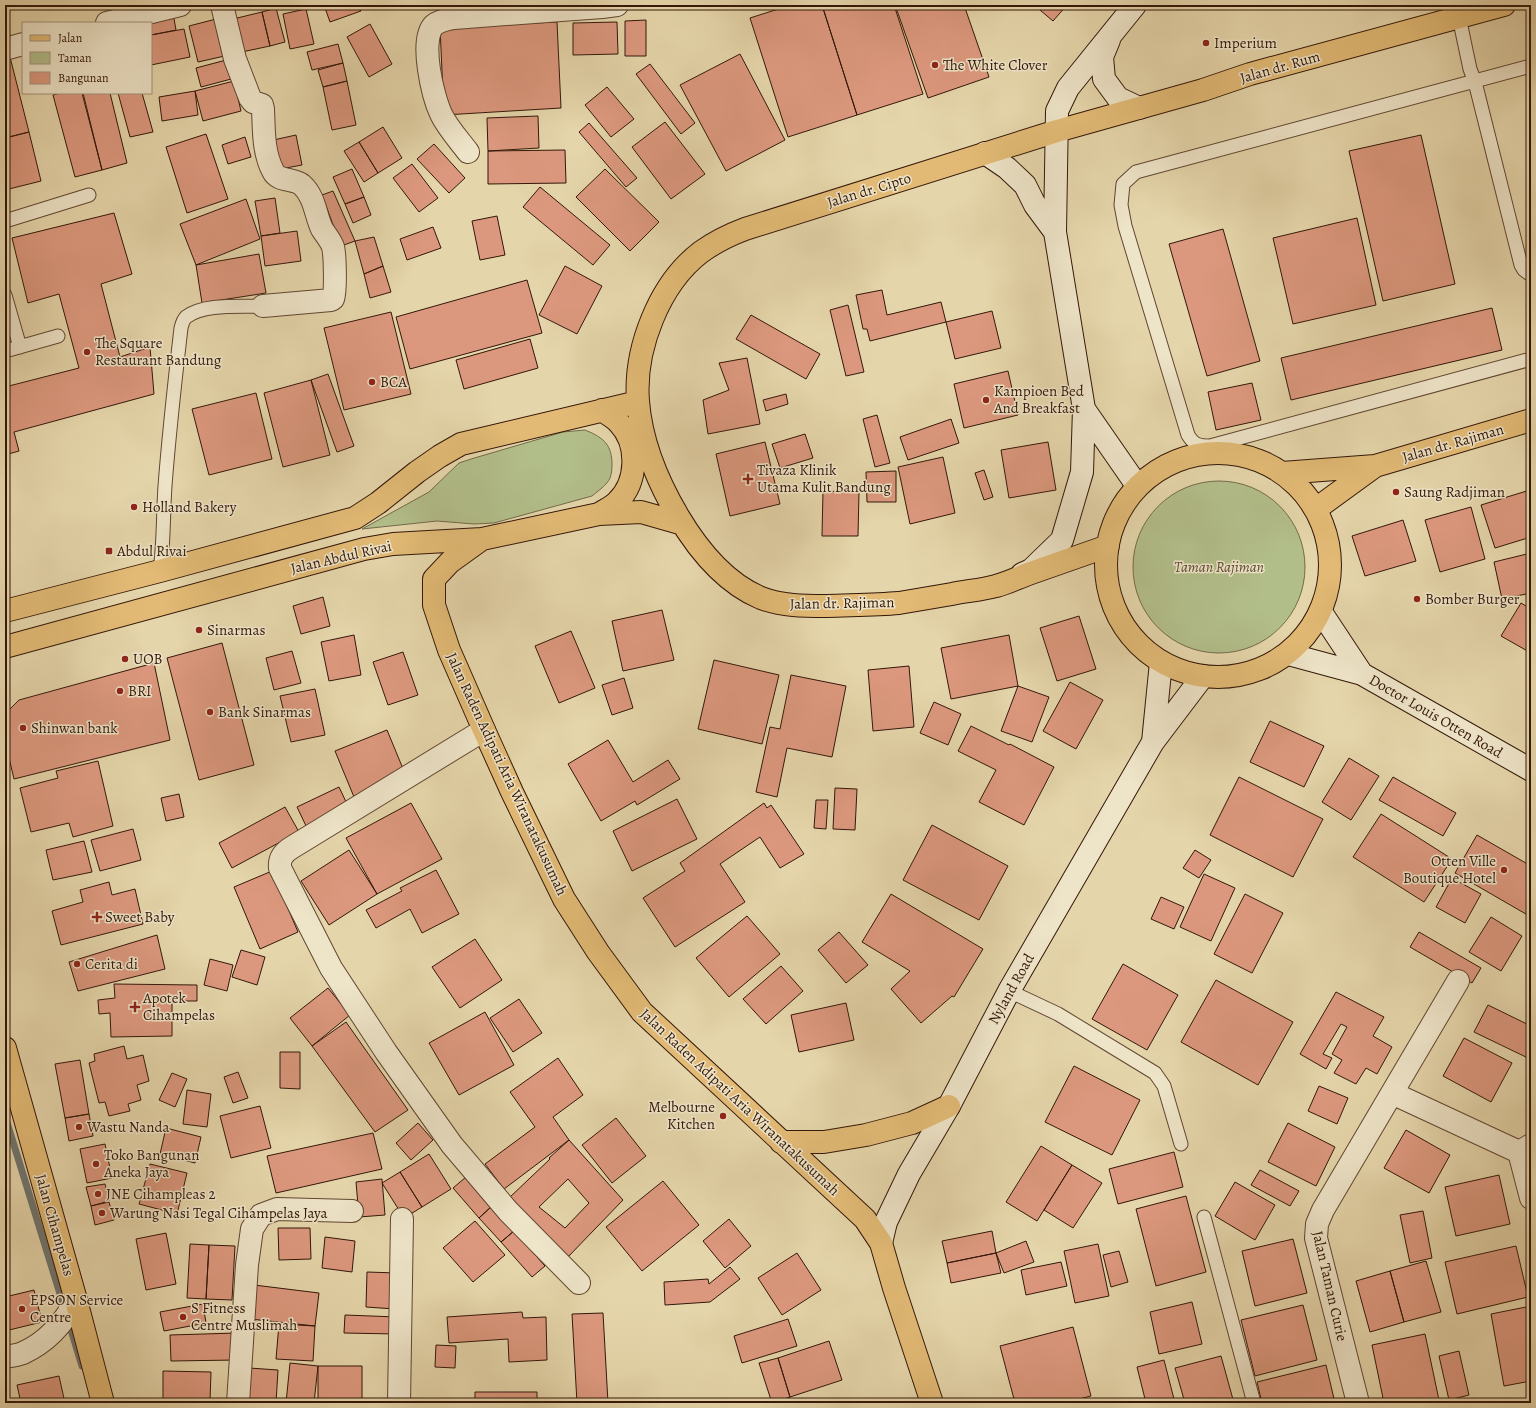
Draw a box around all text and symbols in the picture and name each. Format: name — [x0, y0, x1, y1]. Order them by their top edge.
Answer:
legend — [22, 22, 152, 94]
text: Jalan — [58, 30, 83, 46]
place label: Imperium — [1214, 33, 1277, 53]
marker: Imperium — [1201, 38, 1211, 48]
street label: Jalan dr. Rum — [1238, 46, 1323, 88]
text: Taman — [58, 50, 92, 66]
place label: The White Clover — [943, 55, 1048, 75]
marker: The White Clover — [930, 60, 940, 70]
text: Bangunan — [58, 70, 109, 86]
street label: Jalan dr. Cipto — [825, 168, 913, 212]
place label: The Square Restaurant Bandung — [95, 333, 222, 370]
marker: The Square Restaurant Bandung — [82, 347, 92, 357]
place label: BCA — [380, 372, 407, 392]
marker: BCA — [367, 377, 377, 387]
place label: Kampioen Bed And Breakfast — [993, 381, 1085, 418]
marker: Kampioen Bed And Breakfast — [981, 395, 991, 405]
street label: Jalan dr. Rajiman — [1400, 419, 1506, 467]
place label: Tivaza Klinik Utama Kulit Bandung — [757, 460, 891, 497]
marker: Tivaza Klinik Utama Kulit Bandung — [742, 473, 754, 485]
place label: Saung Radjiman — [1404, 482, 1505, 502]
marker: Saung Radjiman — [1391, 487, 1401, 497]
place label: Holland Bakery — [142, 497, 237, 517]
marker: Holland Bakery — [129, 502, 139, 512]
street label: Jalan Abdul Rivai — [289, 536, 393, 578]
place label: Abdul Rivai — [116, 541, 187, 561]
marker: Abdul Rivai — [104, 546, 114, 556]
park label: Taman Rajiman — [1174, 557, 1264, 577]
place label: Bomber Burger — [1425, 589, 1520, 609]
street label: Jalan dr. Rajiman — [790, 592, 894, 614]
marker: Bomber Burger — [1412, 594, 1422, 604]
place label: Sinarmas — [207, 620, 266, 640]
marker: Sinarmas — [194, 625, 204, 635]
place label: UOB — [133, 649, 163, 669]
street label: Jalan Raden Adipati Aria Wiranatakusumah — [442, 649, 572, 899]
marker: UOB — [120, 654, 130, 664]
street label: Doctor Louis Otten Road — [1365, 669, 1507, 763]
place label: BRI — [128, 681, 152, 701]
marker: BRI — [115, 686, 125, 696]
place label: Bank Sinarmas — [218, 702, 311, 722]
marker: Bank Sinarmas — [205, 707, 215, 717]
place label: Shinwan bank — [31, 718, 118, 738]
marker: Shinwan bank — [18, 723, 28, 733]
place label: Otten Ville Boutique Hotel — [1403, 851, 1496, 888]
marker: Otten Ville Boutique Hotel — [1499, 865, 1509, 875]
place label: Sweet Baby — [105, 907, 175, 927]
marker: Sweet Baby — [92, 912, 102, 922]
street label: Nyland Road — [983, 949, 1039, 1028]
place label: Cerita di — [85, 954, 138, 974]
marker: Cerita di — [72, 959, 82, 969]
place label: Apotek Cihampelas — [142, 988, 215, 1025]
marker: Apotek Cihampelas — [130, 1002, 140, 1012]
street label: Jalan Raden Adipati Aria Wiranatakusumah — [636, 1004, 844, 1200]
place label: Melbourne Kitchen — [648, 1097, 715, 1134]
marker: Melbourne Kitchen — [718, 1111, 728, 1121]
place label: Wastu Nanda — [86, 1117, 170, 1137]
marker: Wastu Nanda — [74, 1122, 84, 1132]
place label: Toko Bangunan Aneka Jaya — [103, 1145, 200, 1182]
marker: Toko Bangunan Aneka Jaya — [91, 1159, 101, 1169]
street label: Jalan Cihampelas — [31, 1172, 79, 1278]
place label: JNE Cihampleas 2 — [106, 1184, 216, 1204]
marker: JNE Cihampleas 2 — [93, 1189, 103, 1199]
place label: Warung Nasi Tegal Cihampelas Jaya — [109, 1203, 328, 1223]
marker: Warung Nasi Tegal Cihampelas Jaya — [97, 1208, 107, 1218]
street label: Jalan Taman Curie — [1308, 1229, 1352, 1343]
place label: EPSON Service Centre — [30, 1290, 124, 1327]
place label: S Fitness Centre Muslimah — [191, 1298, 297, 1335]
marker: EPSON Service Centre — [17, 1304, 27, 1314]
marker: S Fitness Centre Muslimah — [178, 1312, 188, 1322]

